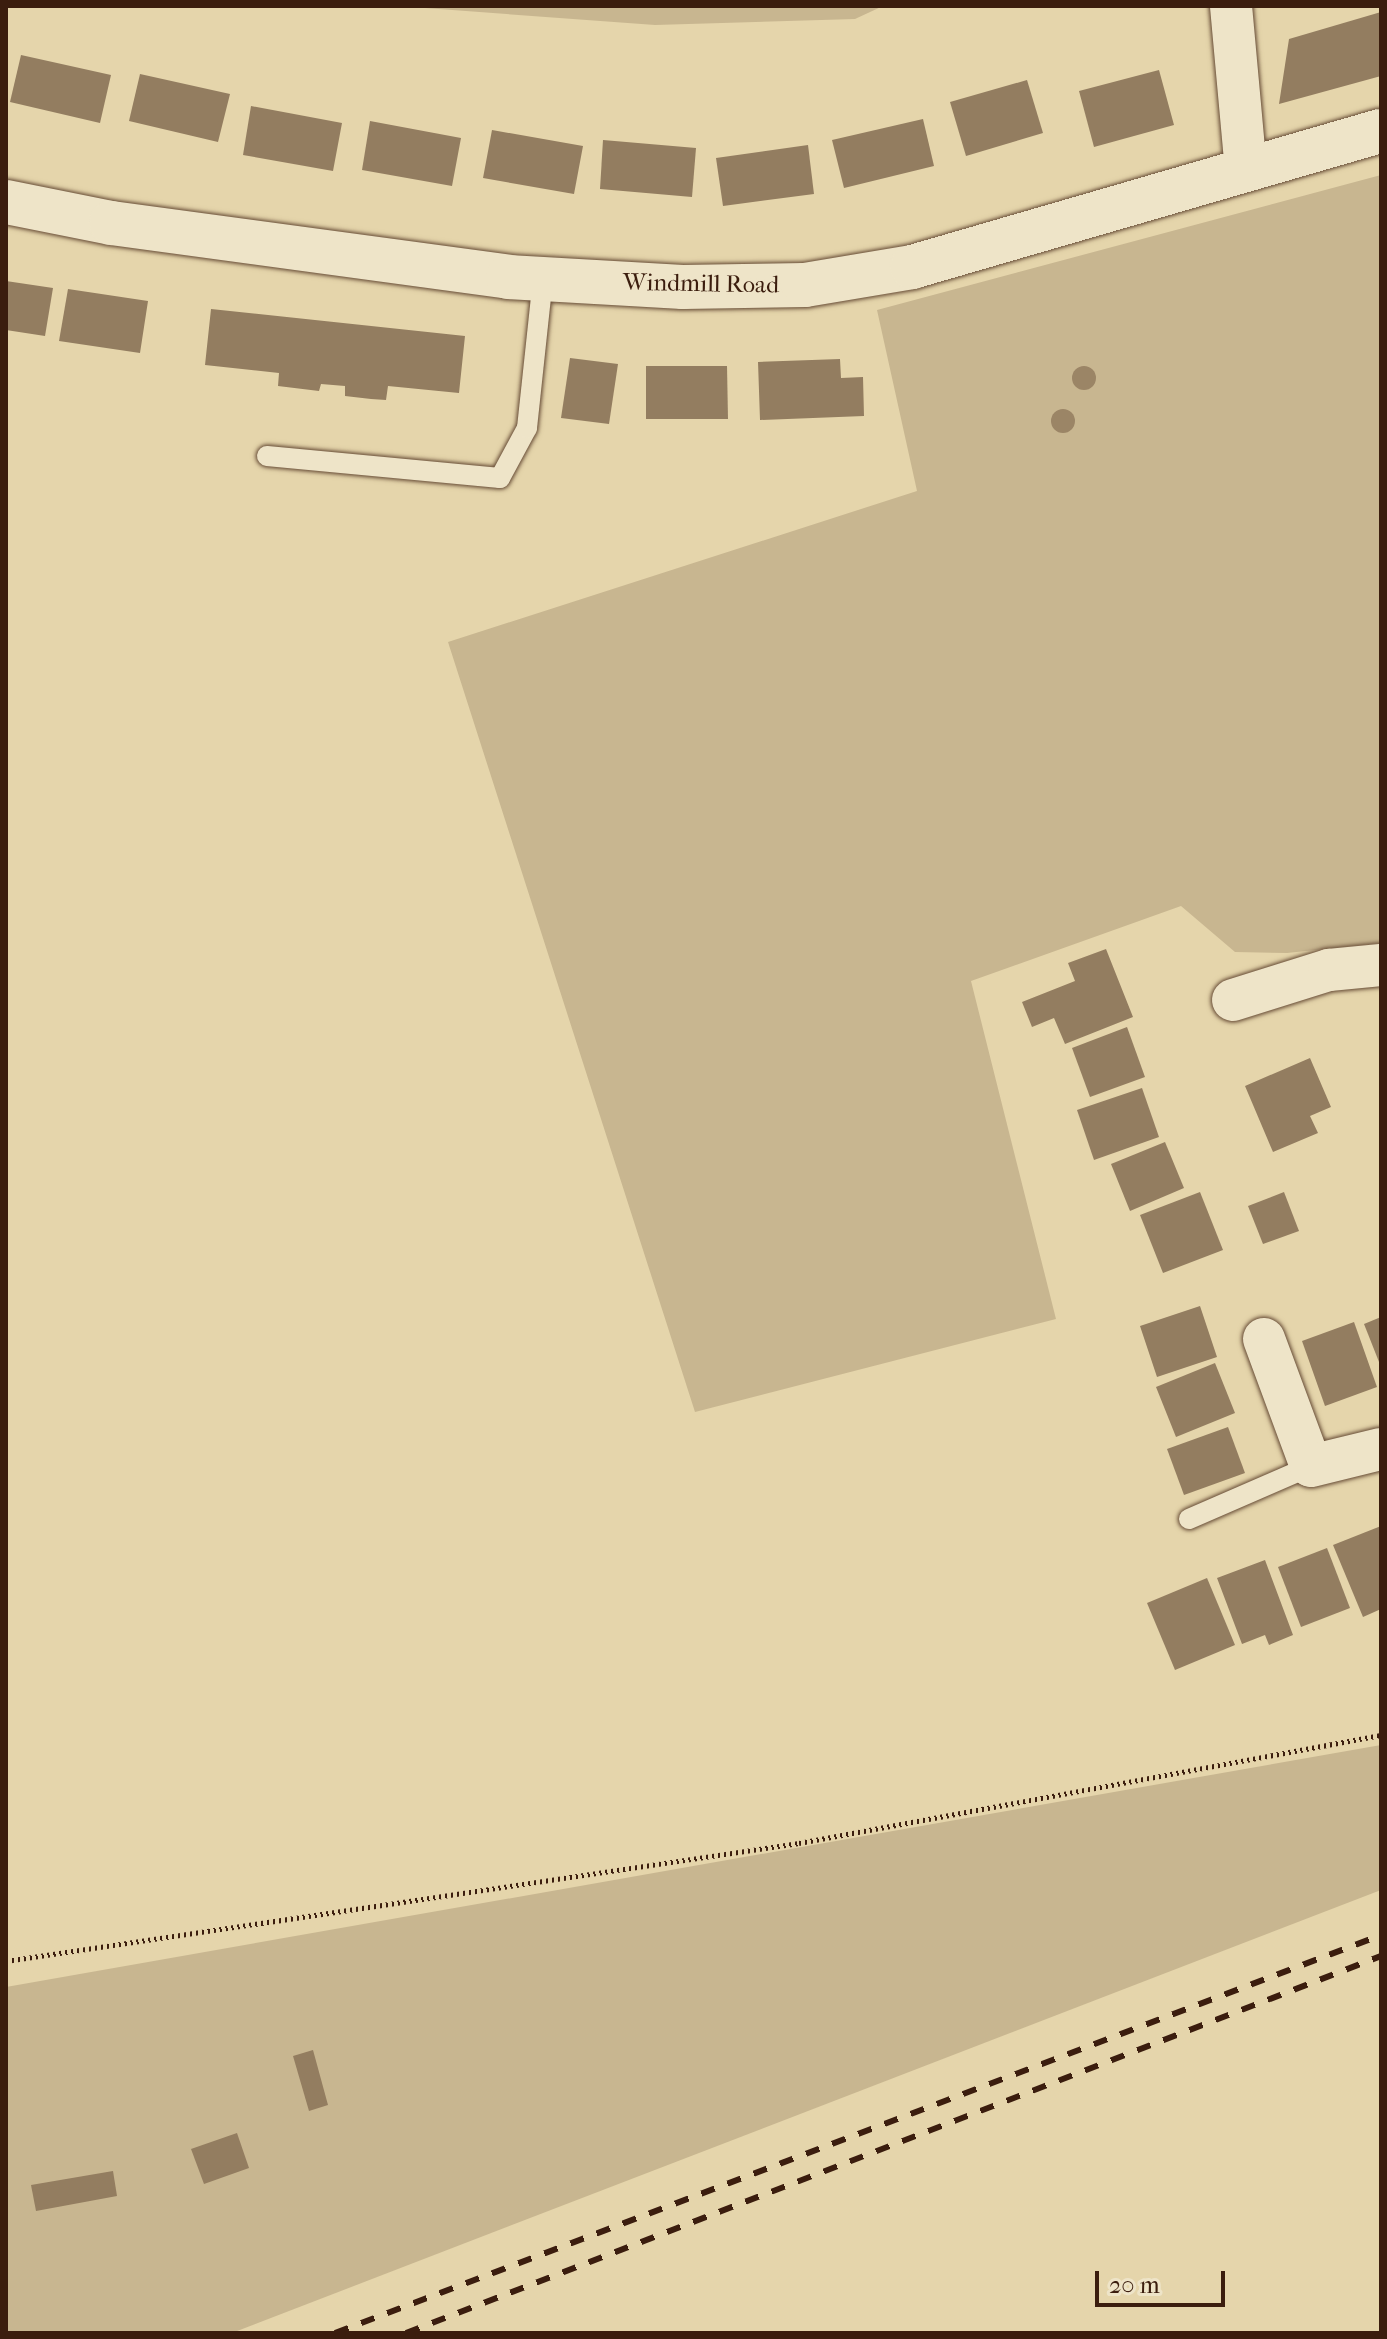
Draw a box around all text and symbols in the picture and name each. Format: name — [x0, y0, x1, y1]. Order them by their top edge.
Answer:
street label: Windmill Road — [623, 268, 779, 300]
scale bar — [1099, 2255, 1229, 2305]
text: 20 m — [1109, 2271, 1160, 2299]

